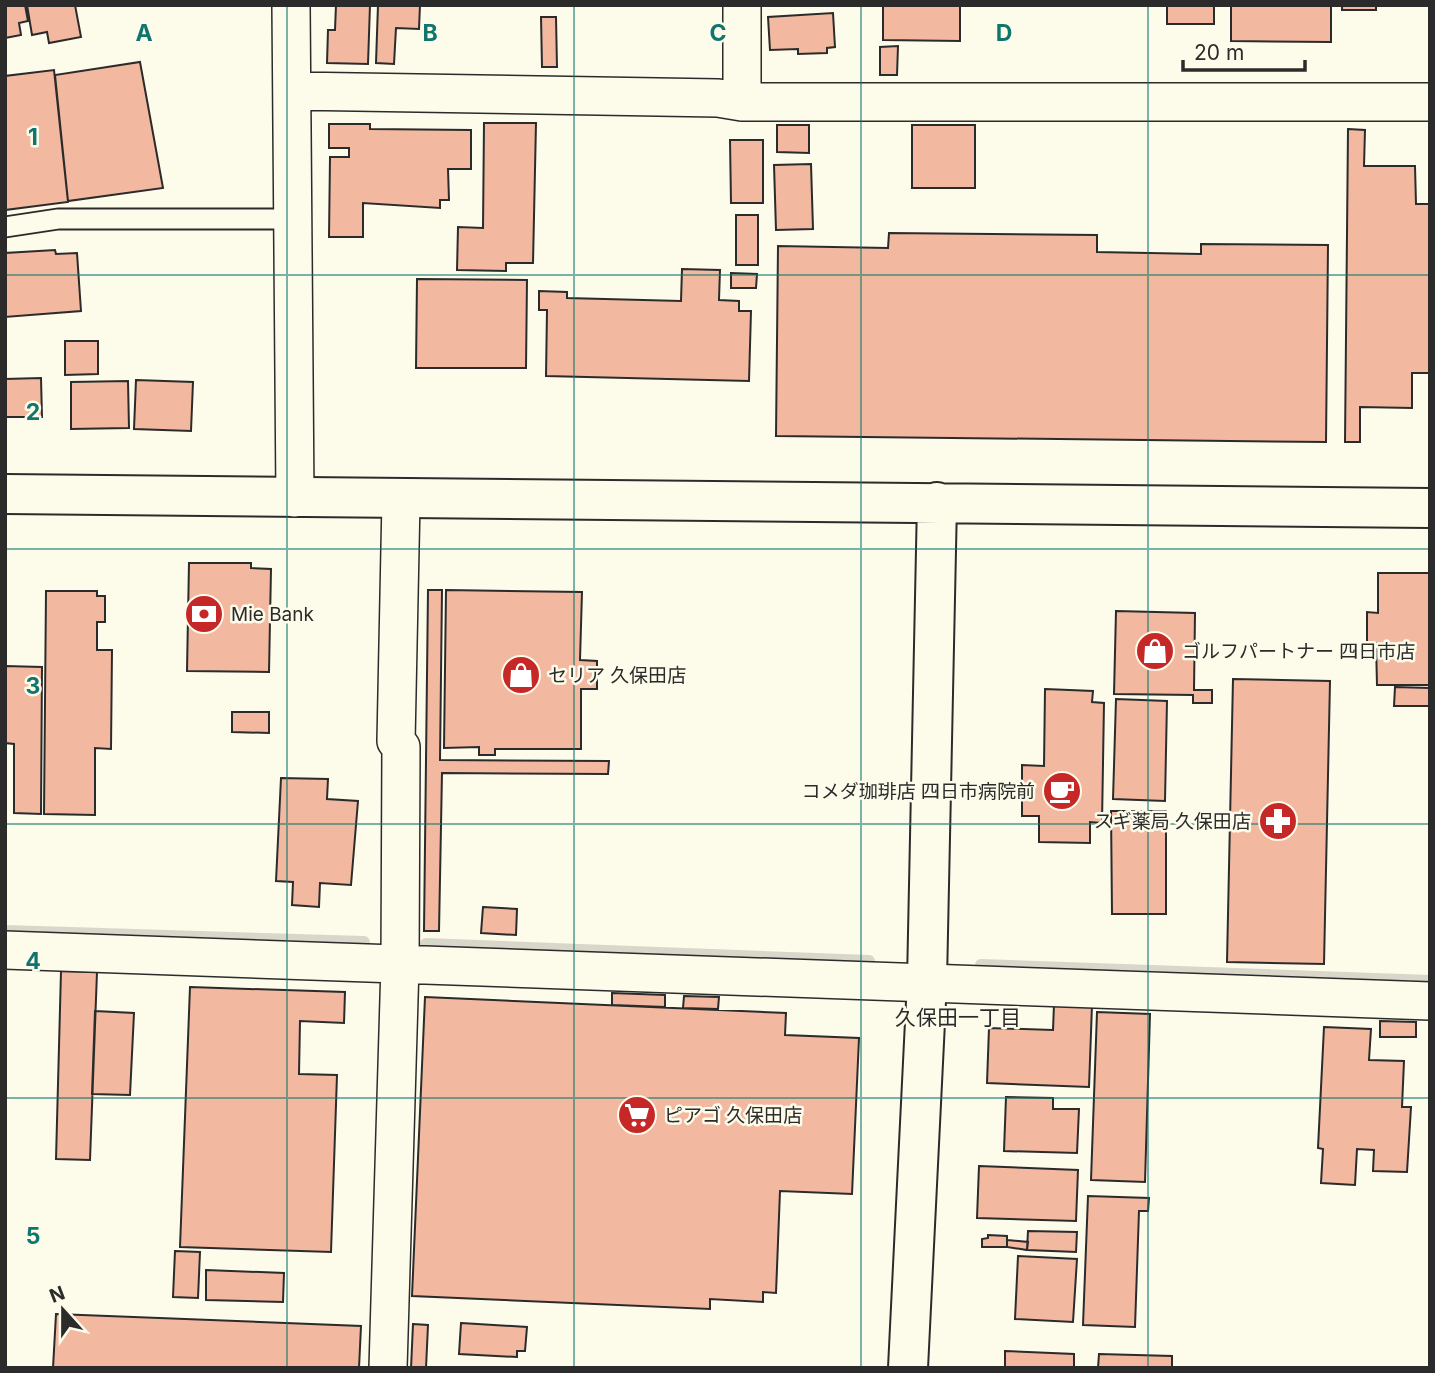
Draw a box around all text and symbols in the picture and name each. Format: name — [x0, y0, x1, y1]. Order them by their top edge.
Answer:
text: A — [135, 19, 153, 47]
text: B — [422, 19, 438, 47]
text: C — [709, 19, 727, 47]
text: D — [996, 19, 1012, 47]
scale bar — [1183, 28, 1306, 72]
text: 20 m — [1194, 40, 1244, 65]
text: 1 — [28, 123, 38, 151]
text: 2 — [26, 398, 40, 426]
bank icon: Mie Bank — [183, 593, 225, 635]
place label: Mie Bank — [231, 603, 315, 626]
shop icon: ゴルフパートナー 四日市店 — [1134, 630, 1176, 672]
place label: ゴルフパートナー 四日市店 — [1182, 640, 1415, 663]
shop icon: セリア 久保田店 — [500, 654, 542, 696]
place label: セリア 久保田店 — [548, 664, 686, 687]
text: 3 — [26, 672, 40, 700]
cafe icon: コメダ珈琲店 四日市病院前 — [1041, 770, 1083, 812]
place label: コメダ珈琲店 四日市病院前 — [802, 780, 1035, 803]
pharmacy icon: スギ薬局 久保田店 — [1257, 800, 1299, 842]
place label: スギ薬局 久保田店 — [1094, 810, 1251, 833]
text: 4 — [25, 947, 41, 975]
district label: 久保田一丁目 — [895, 1005, 1021, 1030]
supermarket icon: ピアゴ 久保田店 — [616, 1094, 658, 1136]
place label: ピアゴ 久保田店 — [664, 1104, 802, 1127]
text: 5 — [26, 1222, 40, 1250]
north arrow — [28, 1275, 98, 1345]
text: N — [46, 1281, 68, 1308]

